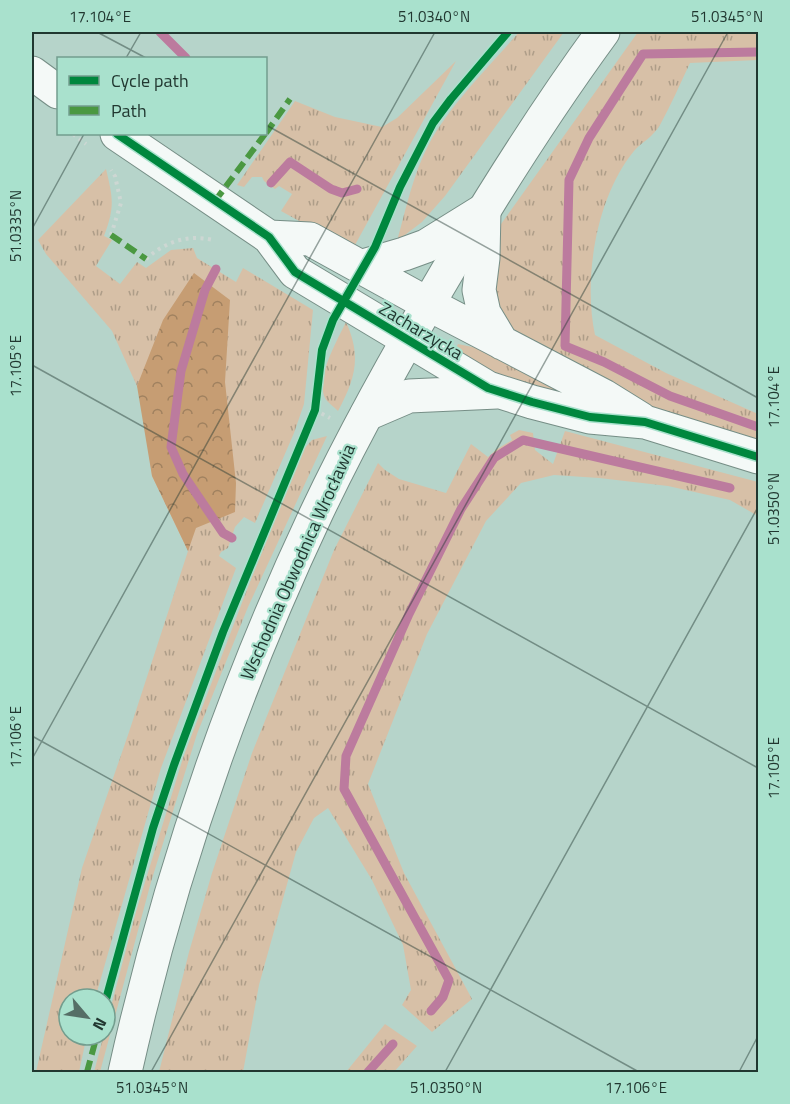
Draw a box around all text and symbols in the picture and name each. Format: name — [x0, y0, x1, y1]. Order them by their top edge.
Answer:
text: 17.104°E — [69, 5, 131, 28]
text: 51.0340°N — [398, 5, 470, 28]
text: 51.0345°N — [691, 5, 763, 28]
legend — [57, 57, 267, 135]
text: Cycle path — [111, 67, 189, 94]
text: Path — [111, 97, 147, 124]
text: 51.0335°N — [4, 190, 27, 262]
street label: Zacharzycka — [374, 295, 468, 366]
text: 17.105°E — [4, 335, 27, 397]
text: 17.104°E — [762, 366, 785, 428]
street label: Wschodnia Obwodnica Wrocławia — [233, 439, 362, 684]
text: 51.0350°N — [762, 473, 785, 545]
text: 17.106°E — [4, 706, 27, 768]
text: 17.105°E — [762, 737, 785, 799]
north arrow — [57, 987, 117, 1047]
text: N — [87, 1014, 113, 1035]
text: 51.0345°N — [116, 1076, 188, 1099]
text: 51.0350°N — [410, 1076, 482, 1099]
text: 17.106°E — [605, 1076, 667, 1099]

